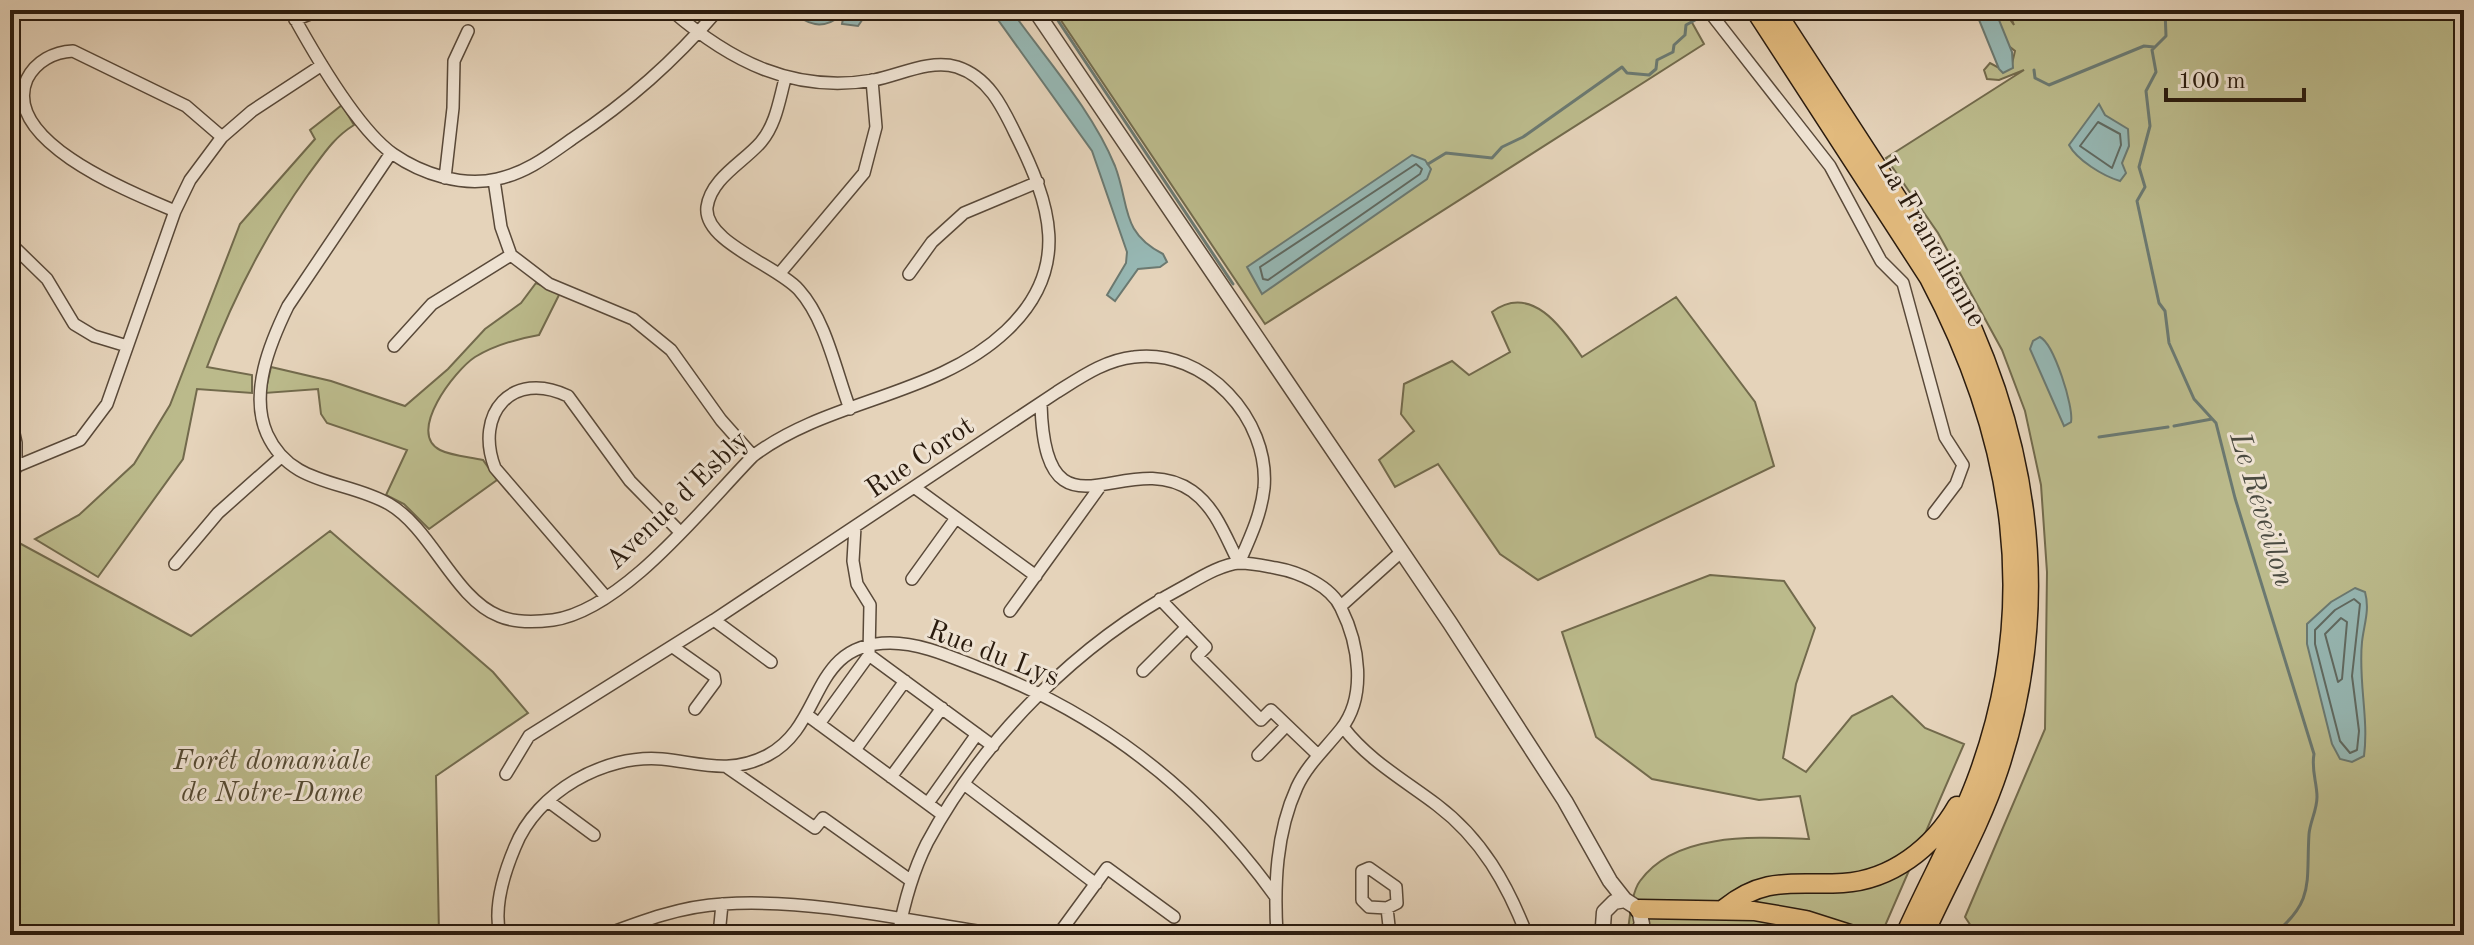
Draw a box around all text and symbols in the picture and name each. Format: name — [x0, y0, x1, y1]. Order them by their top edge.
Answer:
scale bar — [2166, 52, 2304, 102]
text: 100 m — [2178, 70, 2246, 94]
street label: La Francilienne — [1871, 153, 1990, 332]
street label: Rue Corot — [862, 412, 980, 505]
street label: Avenue d'Esbly — [601, 426, 755, 576]
water label: Le Réveillon — [2223, 428, 2299, 590]
street label: Rue du Lys — [923, 617, 1063, 693]
park label: Forêt domaniale de Notre-Dame — [172, 748, 371, 808]

